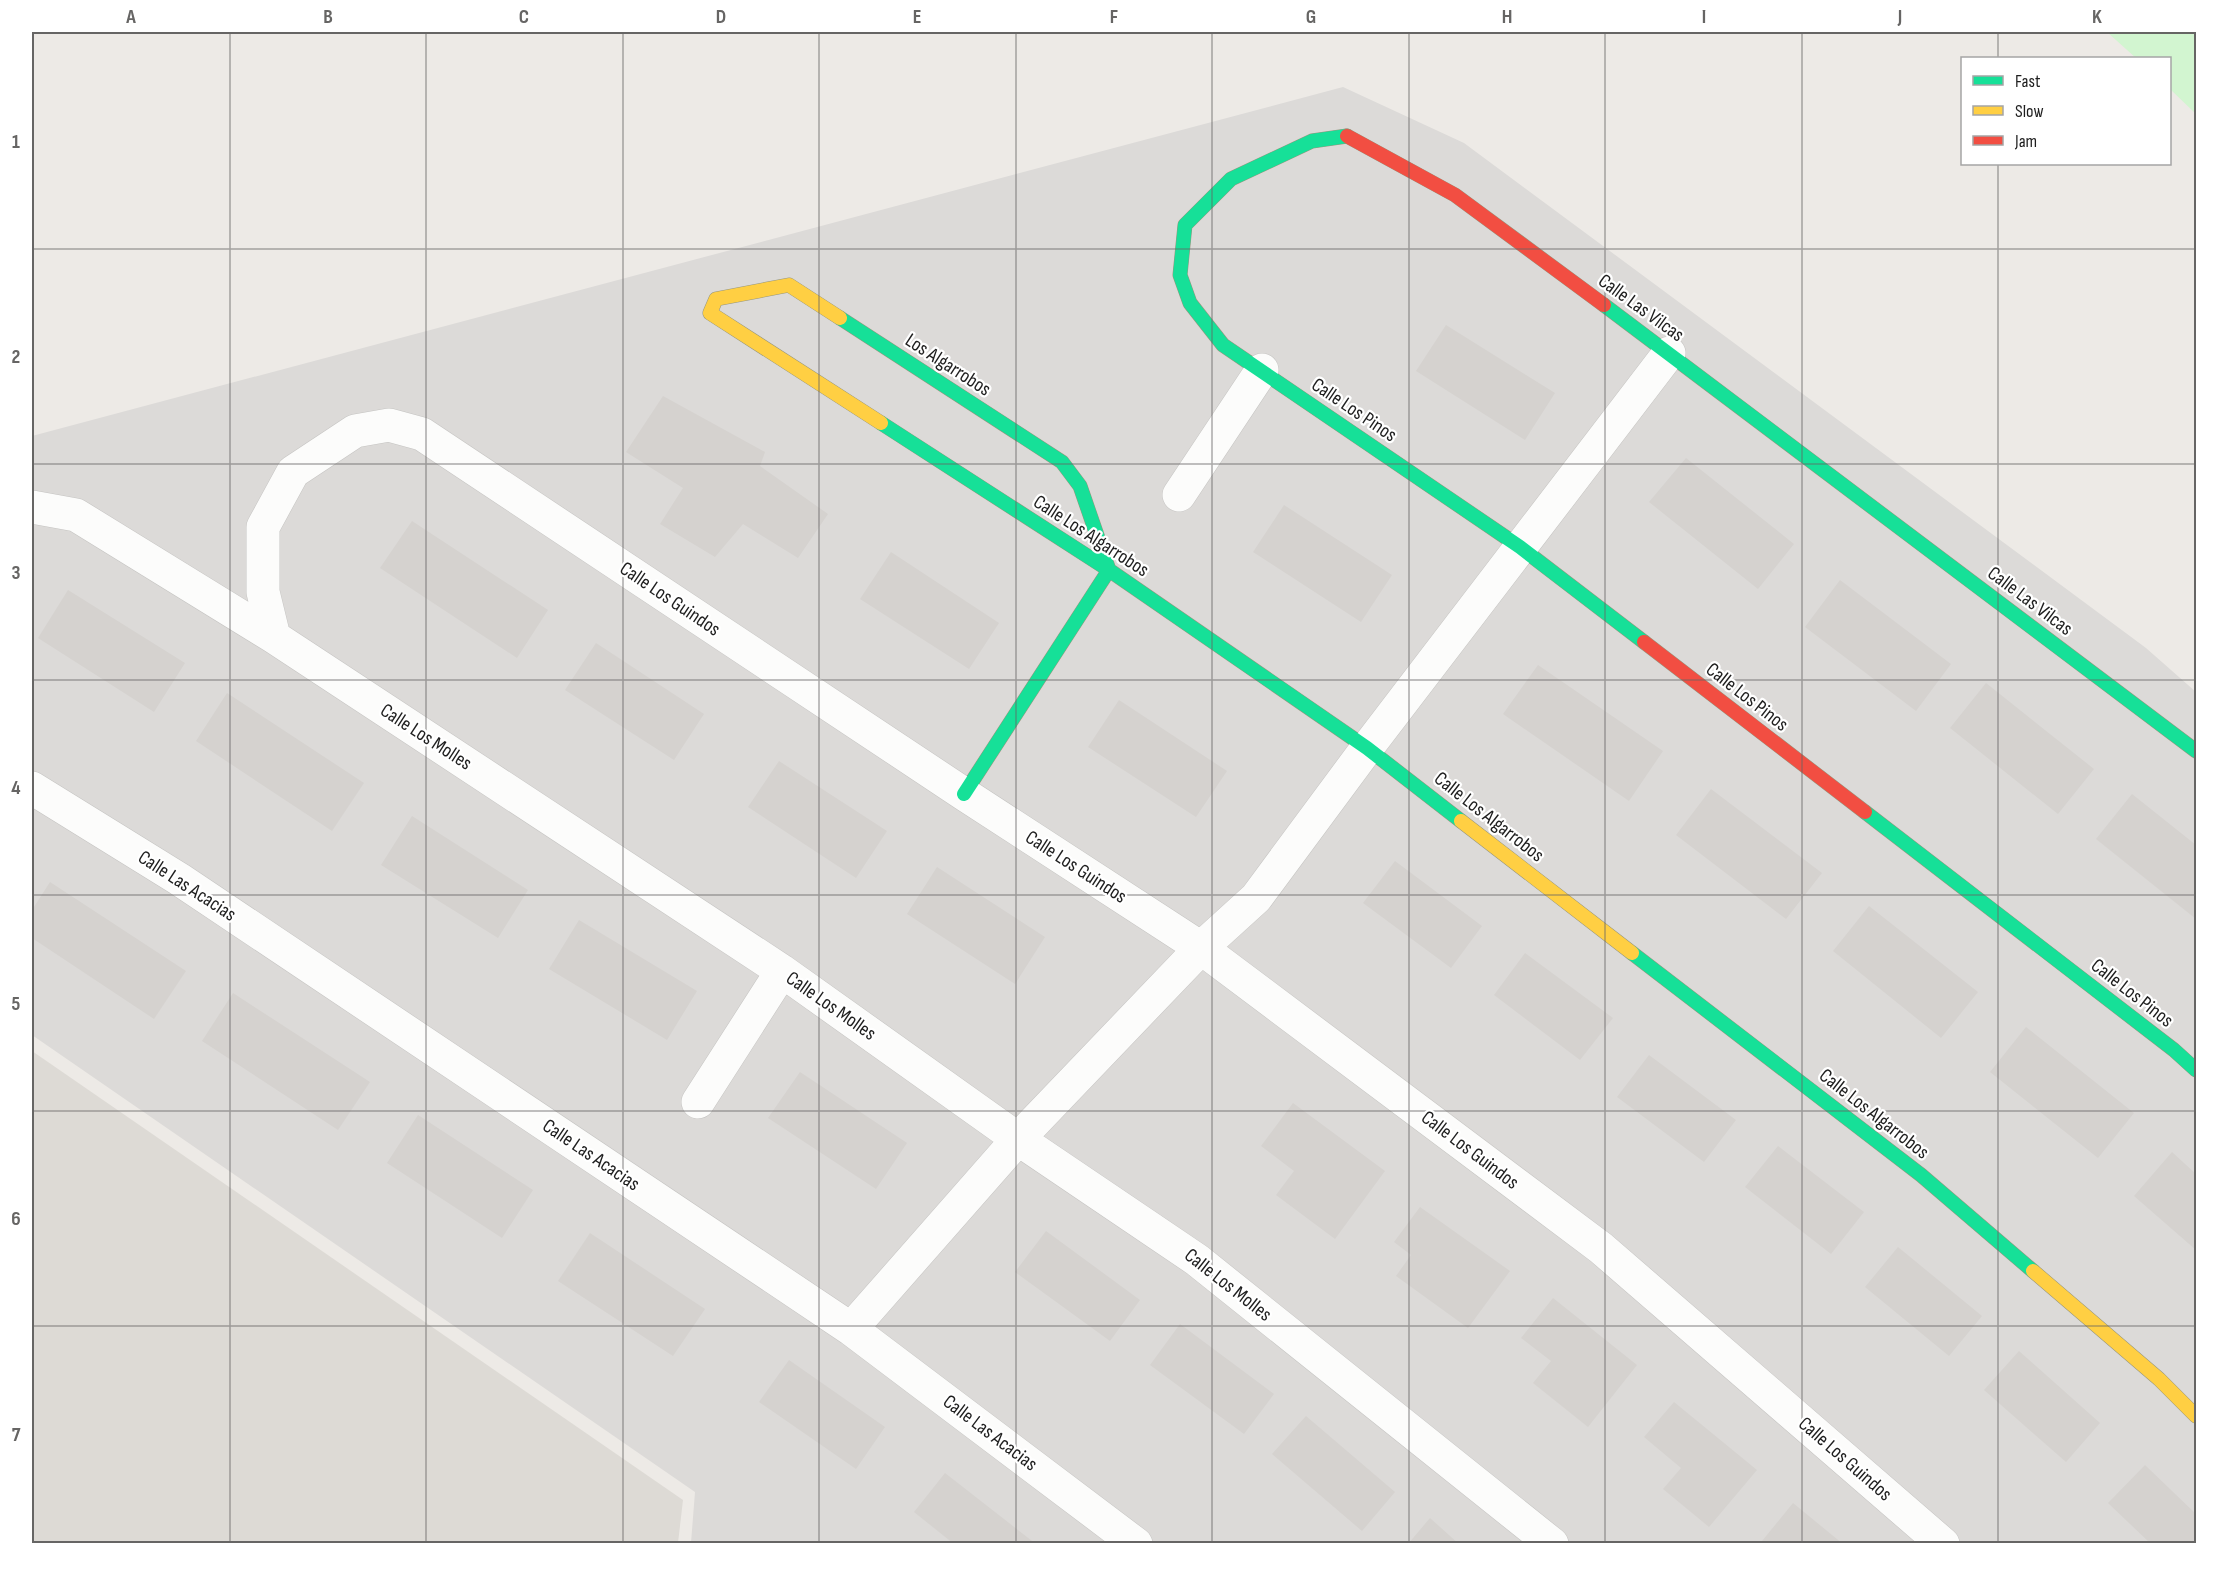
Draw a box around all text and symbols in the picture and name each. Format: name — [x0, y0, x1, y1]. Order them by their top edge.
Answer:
text: A — [125, 5, 136, 29]
text: B — [323, 5, 333, 29]
text: C — [519, 5, 529, 29]
text: D — [716, 5, 726, 29]
text: E — [913, 5, 921, 29]
text: F — [1110, 5, 1118, 29]
text: G — [1306, 5, 1316, 29]
text: H — [1502, 5, 1512, 29]
text: I — [1702, 5, 1706, 29]
text: J — [1897, 5, 1902, 29]
text: K — [2092, 5, 2102, 29]
legend — [1961, 57, 2171, 165]
text: Fast — [2015, 71, 2041, 92]
text: Slow — [2015, 101, 2044, 122]
text: 1 — [12, 130, 20, 154]
text: Jam — [2014, 131, 2037, 152]
street label: Calle Las Vilcas — [1593, 269, 1689, 347]
street label: Los Algarrobos — [901, 329, 995, 401]
text: 2 — [12, 345, 20, 369]
street label: Calle Los Pinos — [1307, 373, 1401, 447]
street label: Calle Los Algarrobos — [1029, 490, 1153, 582]
street label: Calle Los Guindos — [615, 557, 725, 641]
text: 3 — [12, 561, 21, 585]
street label: Calle Las Vilcas — [1983, 561, 2077, 641]
street label: Calle Los Pinos — [1701, 657, 1793, 737]
street label: Calle Los Molles — [376, 699, 476, 775]
street label: Calle Los Algarrobos — [1429, 767, 1549, 867]
text: 4 — [11, 776, 21, 800]
street label: Calle Los Guindos — [1021, 825, 1131, 909]
street label: Calle Las Acacias — [133, 845, 241, 927]
street label: Calle Los Pinos — [2086, 953, 2178, 1033]
street label: Calle Los Molles — [781, 966, 881, 1046]
text: 5 — [12, 992, 21, 1016]
street label: Calle Los Algarrobos — [1814, 1064, 1934, 1164]
street label: Calle Los Guindos — [1416, 1105, 1524, 1195]
street label: Calle Las Acacias — [538, 1114, 644, 1196]
text: 6 — [11, 1207, 21, 1231]
street label: Calle Los Molles — [1179, 1243, 1277, 1327]
street label: Calle Las Acacias — [938, 1390, 1042, 1476]
street label: Calle Los Guindos — [1793, 1412, 1897, 1506]
text: 7 — [12, 1423, 21, 1447]

